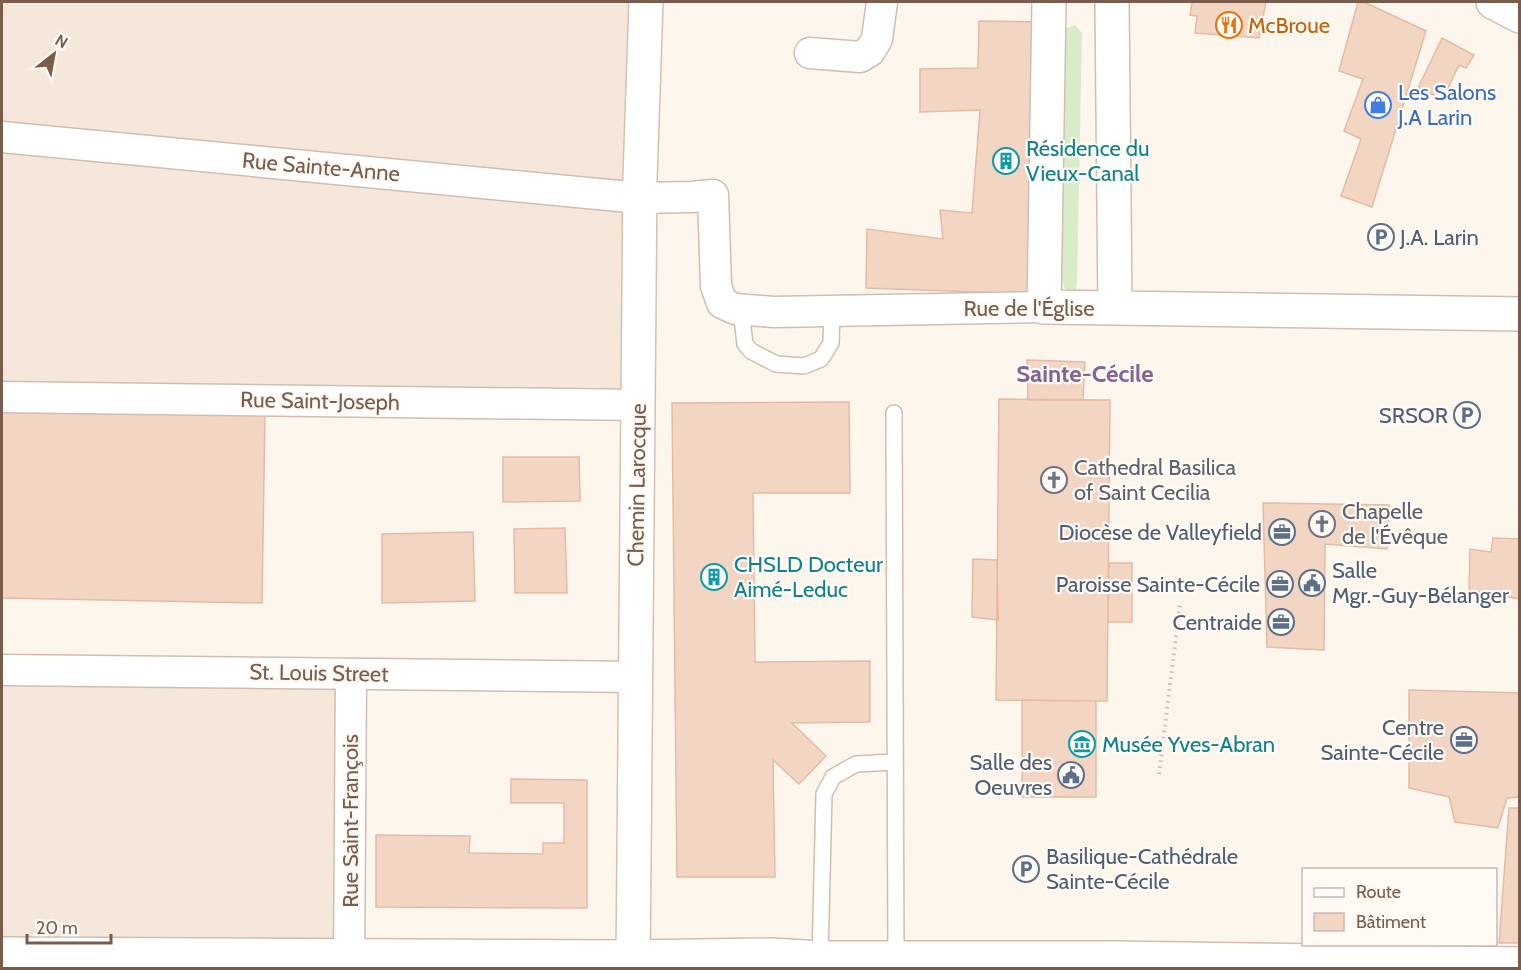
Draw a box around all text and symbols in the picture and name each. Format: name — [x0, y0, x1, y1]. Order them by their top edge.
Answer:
restaurant icon: McBroue — [1214, 10, 1244, 40]
place label: McBroue — [1248, 12, 1330, 39]
north arrow — [24, 24, 84, 84]
text: N — [52, 31, 71, 53]
place label: Les Salons J.A Larin — [1397, 79, 1496, 131]
shop icon: Les Salons J.A Larin — [1363, 90, 1393, 120]
place label: Résidence du Vieux-Canal — [1026, 135, 1149, 187]
building icon: Résidence du Vieux-Canal — [991, 146, 1021, 176]
street label: Rue Sainte-Anne — [241, 147, 401, 187]
parking icon: J.A. Larin — [1366, 222, 1396, 252]
place label: J.A. Larin — [1399, 224, 1479, 251]
street label: Rue de l'Église — [964, 295, 1095, 322]
district label: Sainte-Cécile — [1016, 359, 1154, 388]
street label: Rue Saint-Joseph — [240, 386, 400, 416]
parking icon: SRSOR — [1452, 400, 1482, 430]
place label: SRSOR — [1379, 402, 1448, 429]
street label: Chemin Larocque — [622, 403, 652, 567]
place label: Cathedral Basilica of Saint Cecilia — [1074, 454, 1237, 506]
church icon: Cathedral Basilica of Saint Cecilia — [1039, 465, 1069, 495]
place label: Chapelle de l'Évêque — [1342, 498, 1448, 550]
church icon: Chapelle de l'Évêque — [1307, 509, 1337, 539]
office icon: Diocèse de Valleyfield — [1267, 517, 1297, 547]
place label: Diocèse de Valleyfield — [1058, 519, 1262, 546]
place label: CHSLD Docteur Aimé-Leduc — [734, 551, 883, 603]
place label: Salle Mgr.-Guy-Bélanger — [1332, 557, 1509, 609]
building icon: CHSLD Docteur Aimé-Leduc — [699, 562, 729, 592]
public building icon: Salle Mgr.-Guy-Bélanger — [1297, 568, 1327, 598]
office icon: Paroisse Sainte-Cécile — [1265, 569, 1295, 599]
place label: Paroisse Sainte-Cécile — [1056, 571, 1260, 598]
office icon: Centraide — [1266, 607, 1296, 637]
place label: Centraide — [1172, 609, 1262, 636]
street label: St. Louis Street — [249, 658, 389, 688]
place label: Centre Sainte-Cécile — [1320, 714, 1444, 766]
office icon: Centre Sainte-Cécile — [1449, 725, 1479, 755]
museum icon: Musée Yves-Abran — [1067, 729, 1097, 759]
place label: Musée Yves-Abran — [1102, 731, 1275, 758]
street label: Rue Saint-François — [337, 734, 364, 908]
place label: Salle des Oeuvres — [970, 749, 1052, 801]
public building icon: Salle des Oeuvres — [1056, 760, 1086, 790]
place label: Basilique-Cathédrale Sainte-Cécile — [1046, 843, 1238, 895]
parking icon: Basilique-Cathédrale Sainte-Cécile — [1011, 854, 1041, 884]
legend — [1302, 868, 1497, 946]
text: Route — [1356, 881, 1401, 903]
scale bar — [27, 907, 111, 945]
text: Bâtiment — [1356, 911, 1426, 933]
text: 20 m — [36, 917, 78, 939]

